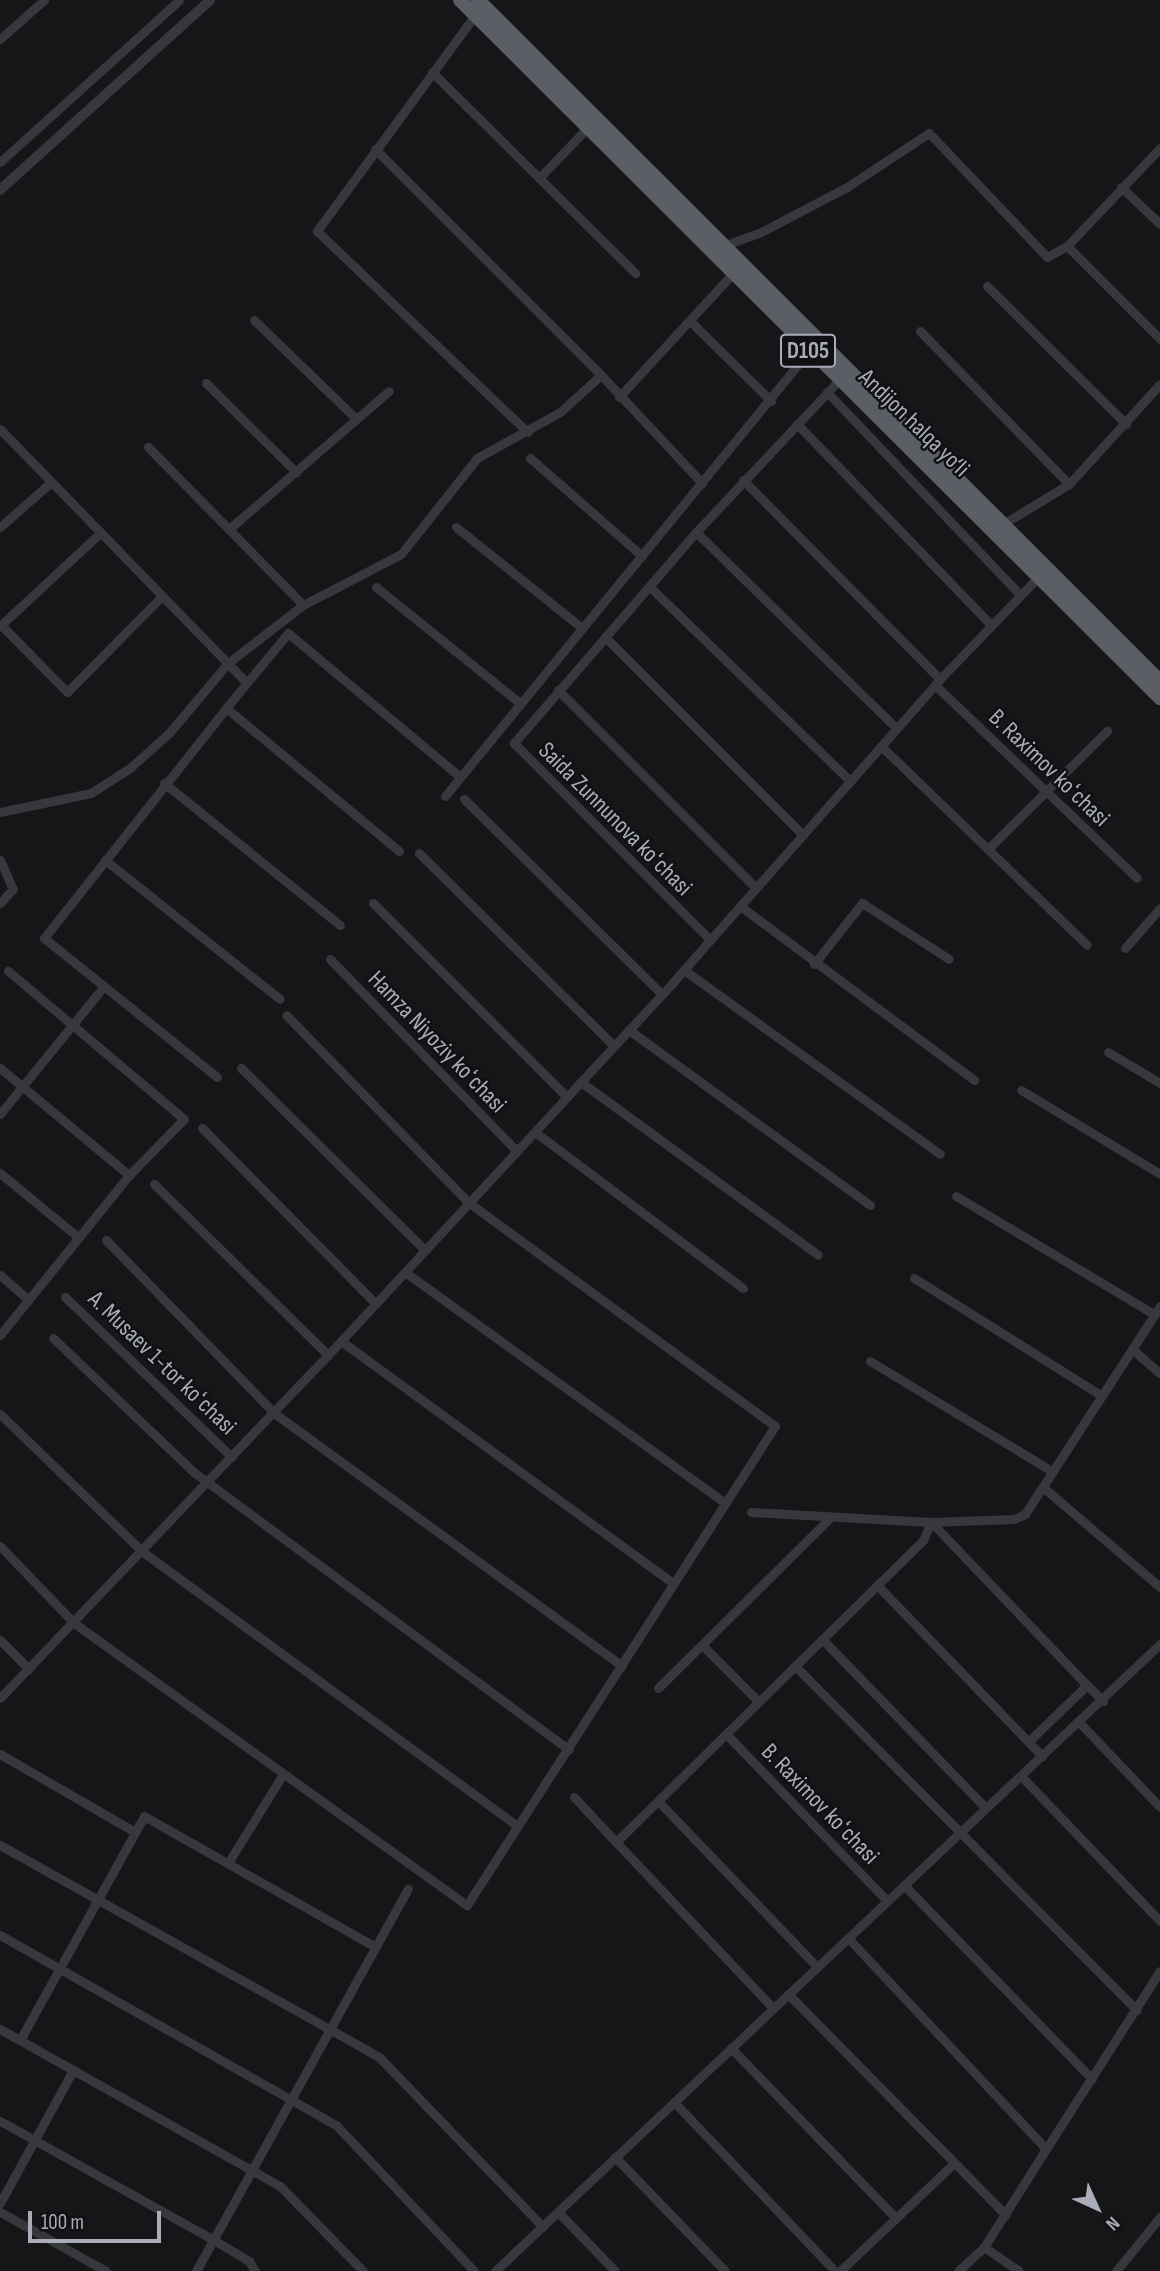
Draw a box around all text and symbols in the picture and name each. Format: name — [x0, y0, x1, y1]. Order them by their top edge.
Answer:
road number: D105 — [780, 332, 836, 370]
street label: Andijon halqa yo‘li — [853, 363, 975, 483]
street label: B. Raximov koʻchasi — [983, 703, 1115, 833]
street label: Saida Zunnunova koʻchasi — [532, 736, 698, 902]
street label: Hamza Niyoziy koʻchasi — [362, 965, 512, 1119]
street label: A. Musaev 1-tor koʻchasi — [82, 1285, 242, 1441]
street label: B. Raximov koʻchasi — [755, 1738, 885, 1870]
north arrow — [1062, 2173, 1132, 2243]
scale bar — [32, 2198, 164, 2242]
text: 100 m — [41, 2210, 84, 2235]
text: N — [1100, 2211, 1124, 2235]

